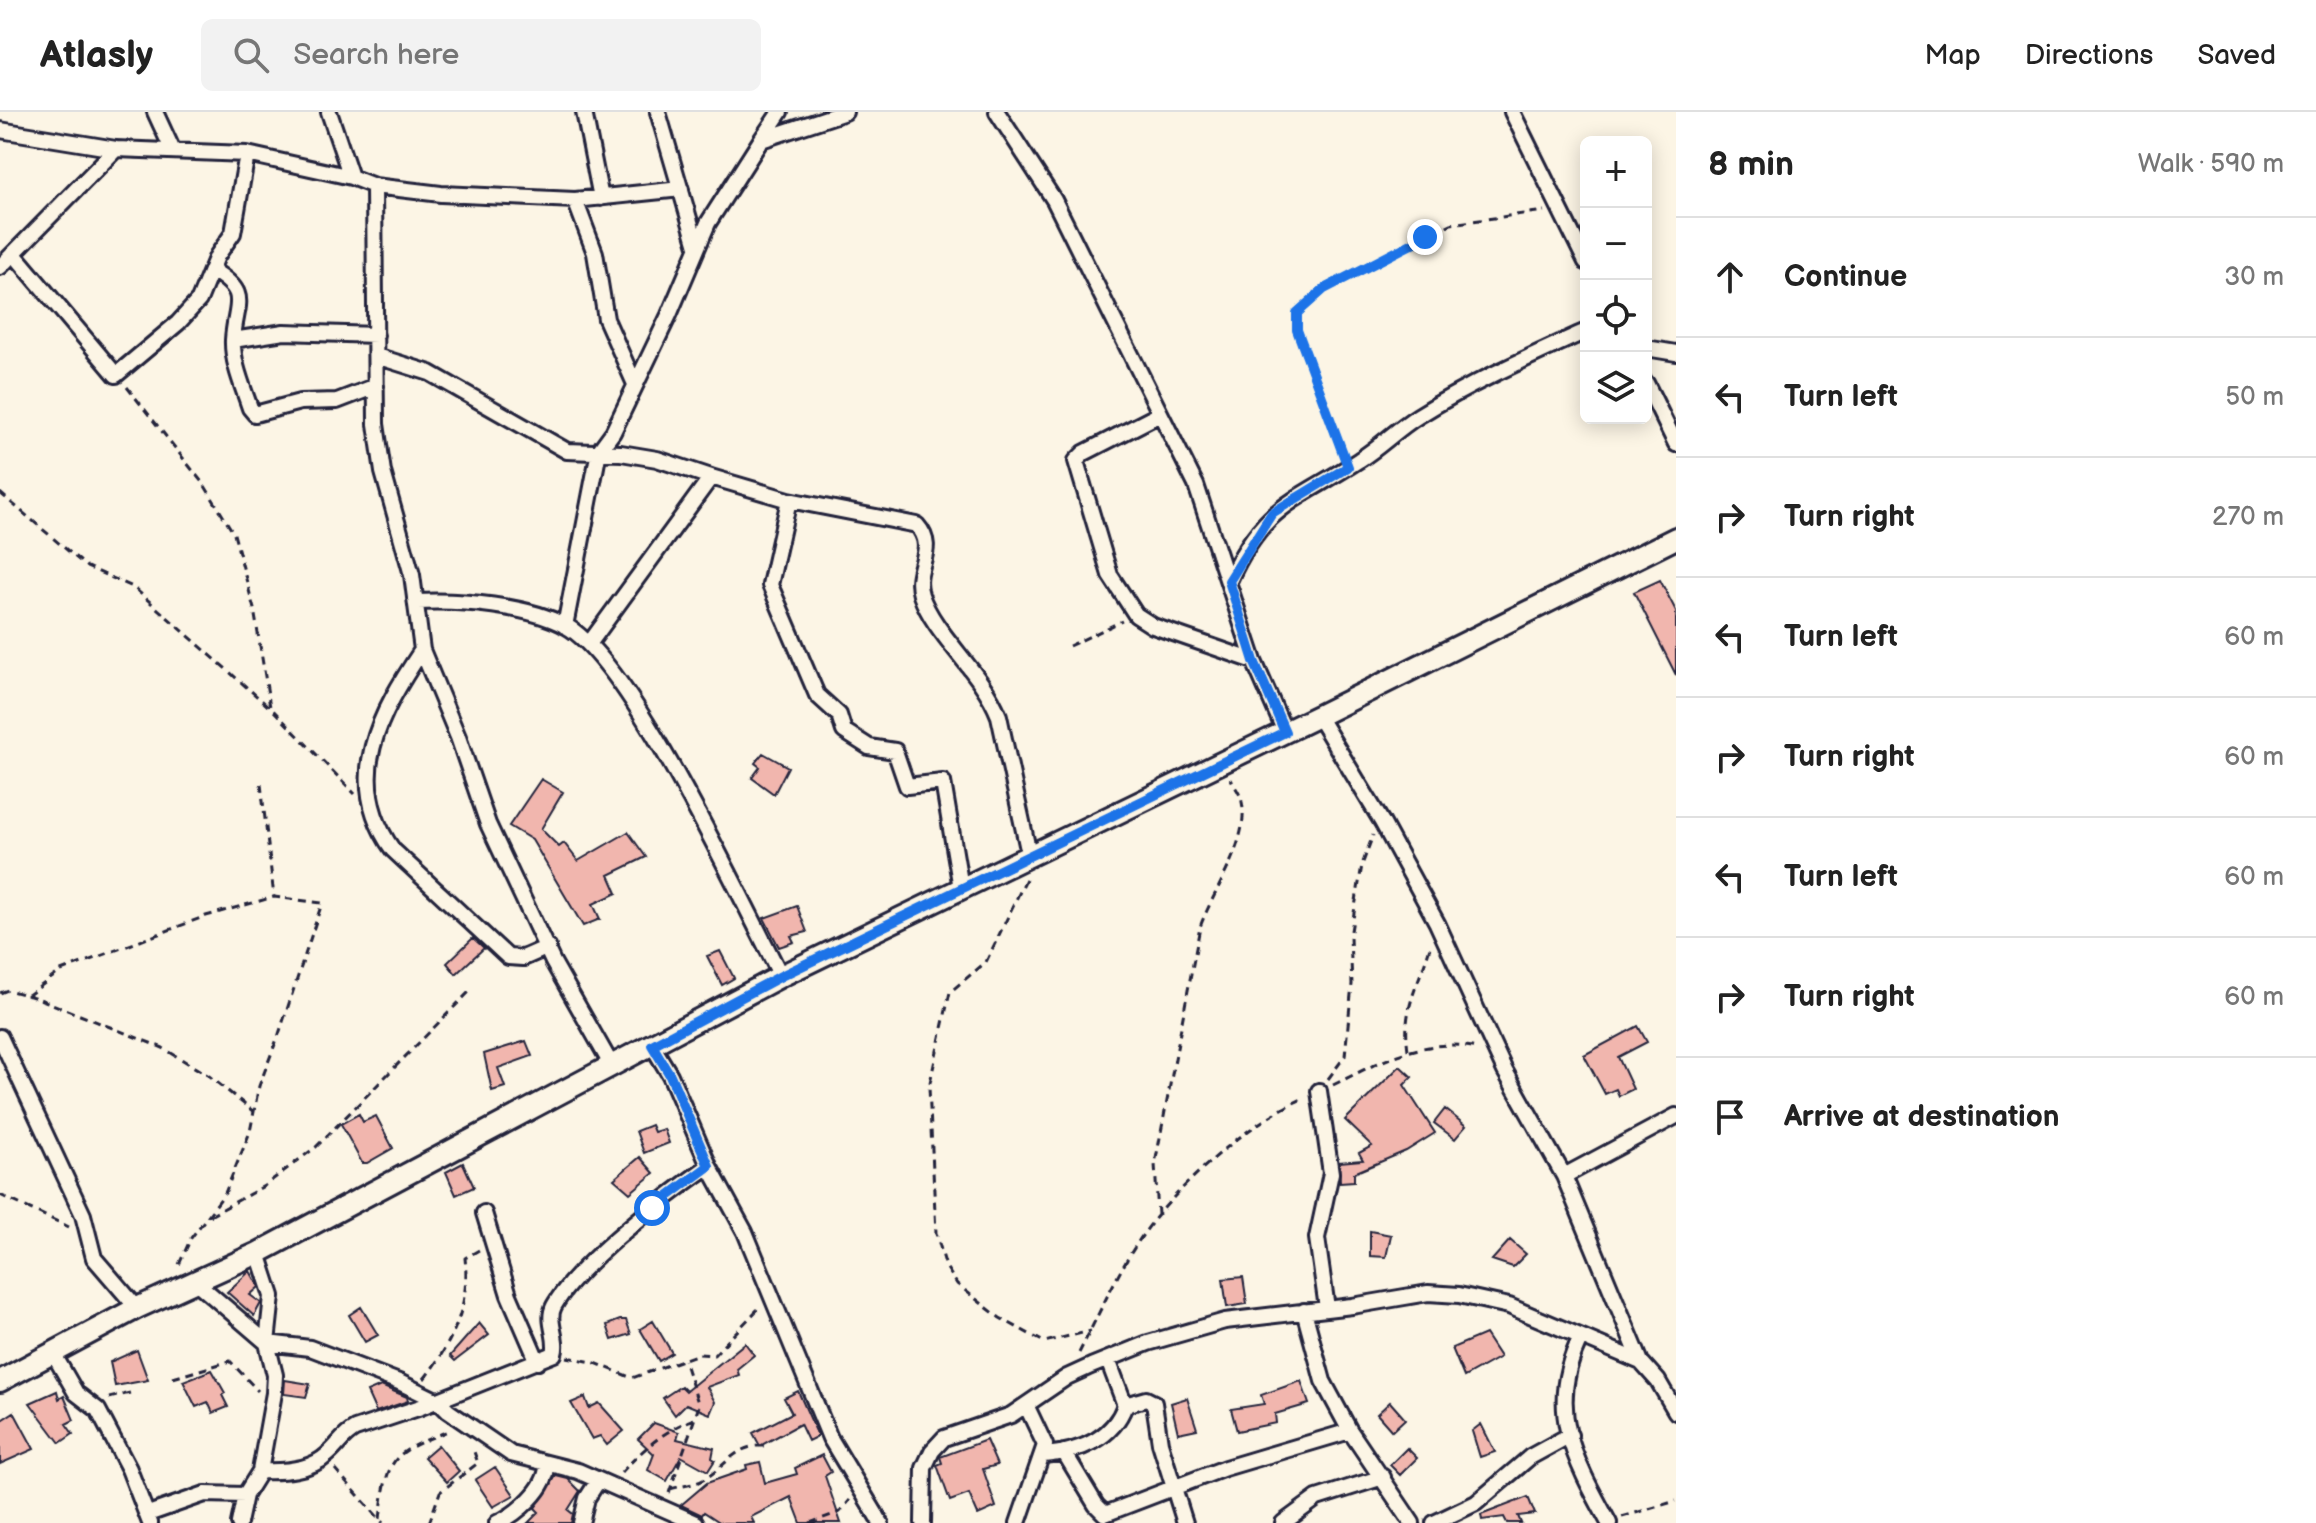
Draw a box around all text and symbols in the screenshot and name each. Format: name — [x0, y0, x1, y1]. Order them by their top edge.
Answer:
search box — [201, 19, 761, 91]
text: Atlasly — [40, 33, 153, 78]
icon: search — [229, 33, 273, 77]
text: Search here — [293, 37, 459, 73]
text: Map — [1924, 39, 1981, 72]
text: Directions — [2025, 39, 2153, 72]
text: Saved — [2197, 39, 2276, 72]
map controls — [1580, 136, 1652, 424]
button: + — [1580, 136, 1652, 208]
text: 8 min — [1708, 144, 1794, 185]
text: Walk · 590 m — [2138, 149, 2284, 180]
button: − — [1580, 208, 1652, 280]
route end — [1407, 219, 1443, 255]
icon: ahead — [1708, 255, 1752, 299]
text: Continue — [1784, 259, 1907, 295]
text: 30 m — [2224, 262, 2284, 293]
button: locate — [1580, 280, 1652, 352]
button: layers — [1580, 352, 1652, 424]
icon: left — [1708, 375, 1752, 419]
text: Turn left — [1784, 379, 1898, 415]
text: 50 m — [2225, 382, 2284, 413]
icon: right — [1708, 495, 1752, 539]
text: Turn right — [1784, 499, 1915, 535]
text: 270 m — [2212, 502, 2284, 533]
icon: left — [1708, 615, 1752, 659]
text: Turn left — [1784, 619, 1898, 655]
text: 60 m — [2224, 622, 2284, 653]
icon: right — [1708, 735, 1752, 779]
text: Turn right — [1784, 739, 1915, 775]
text: 60 m — [2224, 742, 2284, 773]
icon: left — [1708, 855, 1752, 899]
text: Turn left — [1784, 859, 1898, 895]
text: 60 m — [2224, 862, 2284, 893]
icon: right — [1708, 975, 1752, 1019]
text: Turn right — [1784, 979, 1915, 1015]
text: 60 m — [2224, 982, 2284, 1013]
icon: arrive — [1708, 1095, 1752, 1139]
text: Arrive at destination — [1784, 1099, 2060, 1135]
route start — [634, 1190, 670, 1226]

